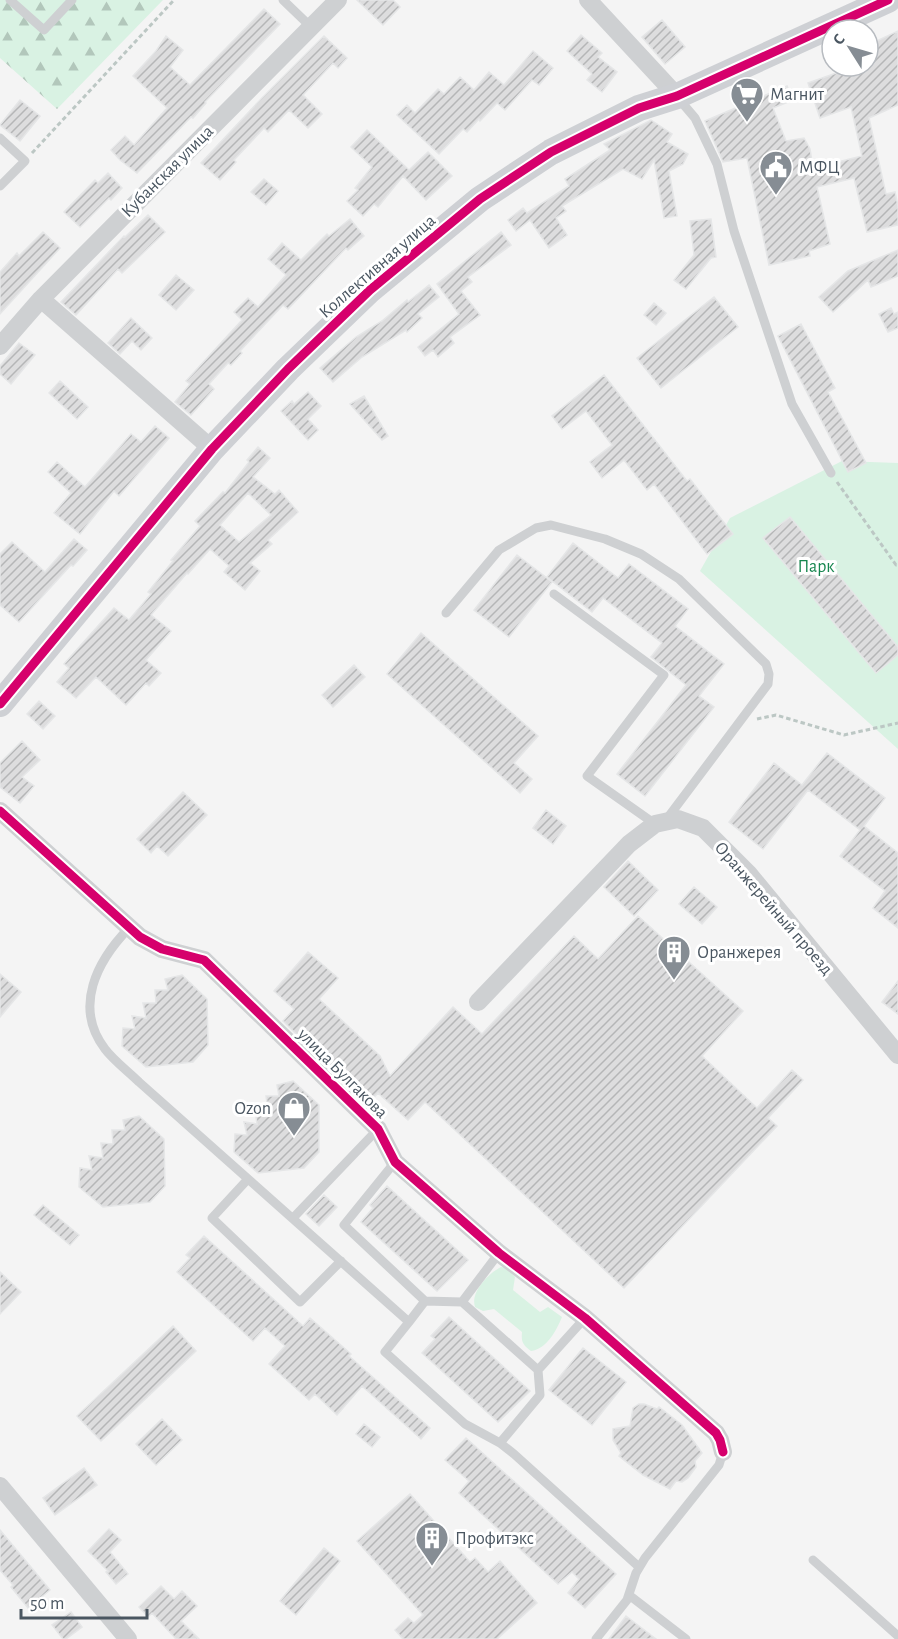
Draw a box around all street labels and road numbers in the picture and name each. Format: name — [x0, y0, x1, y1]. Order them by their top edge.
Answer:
street label: Кубанская улица — [118, 122, 217, 221]
street label: Коллективная улица — [316, 211, 439, 322]
street label: Оранжерейный проезд — [711, 839, 836, 979]
street label: улица Булгакова — [293, 1025, 391, 1122]

